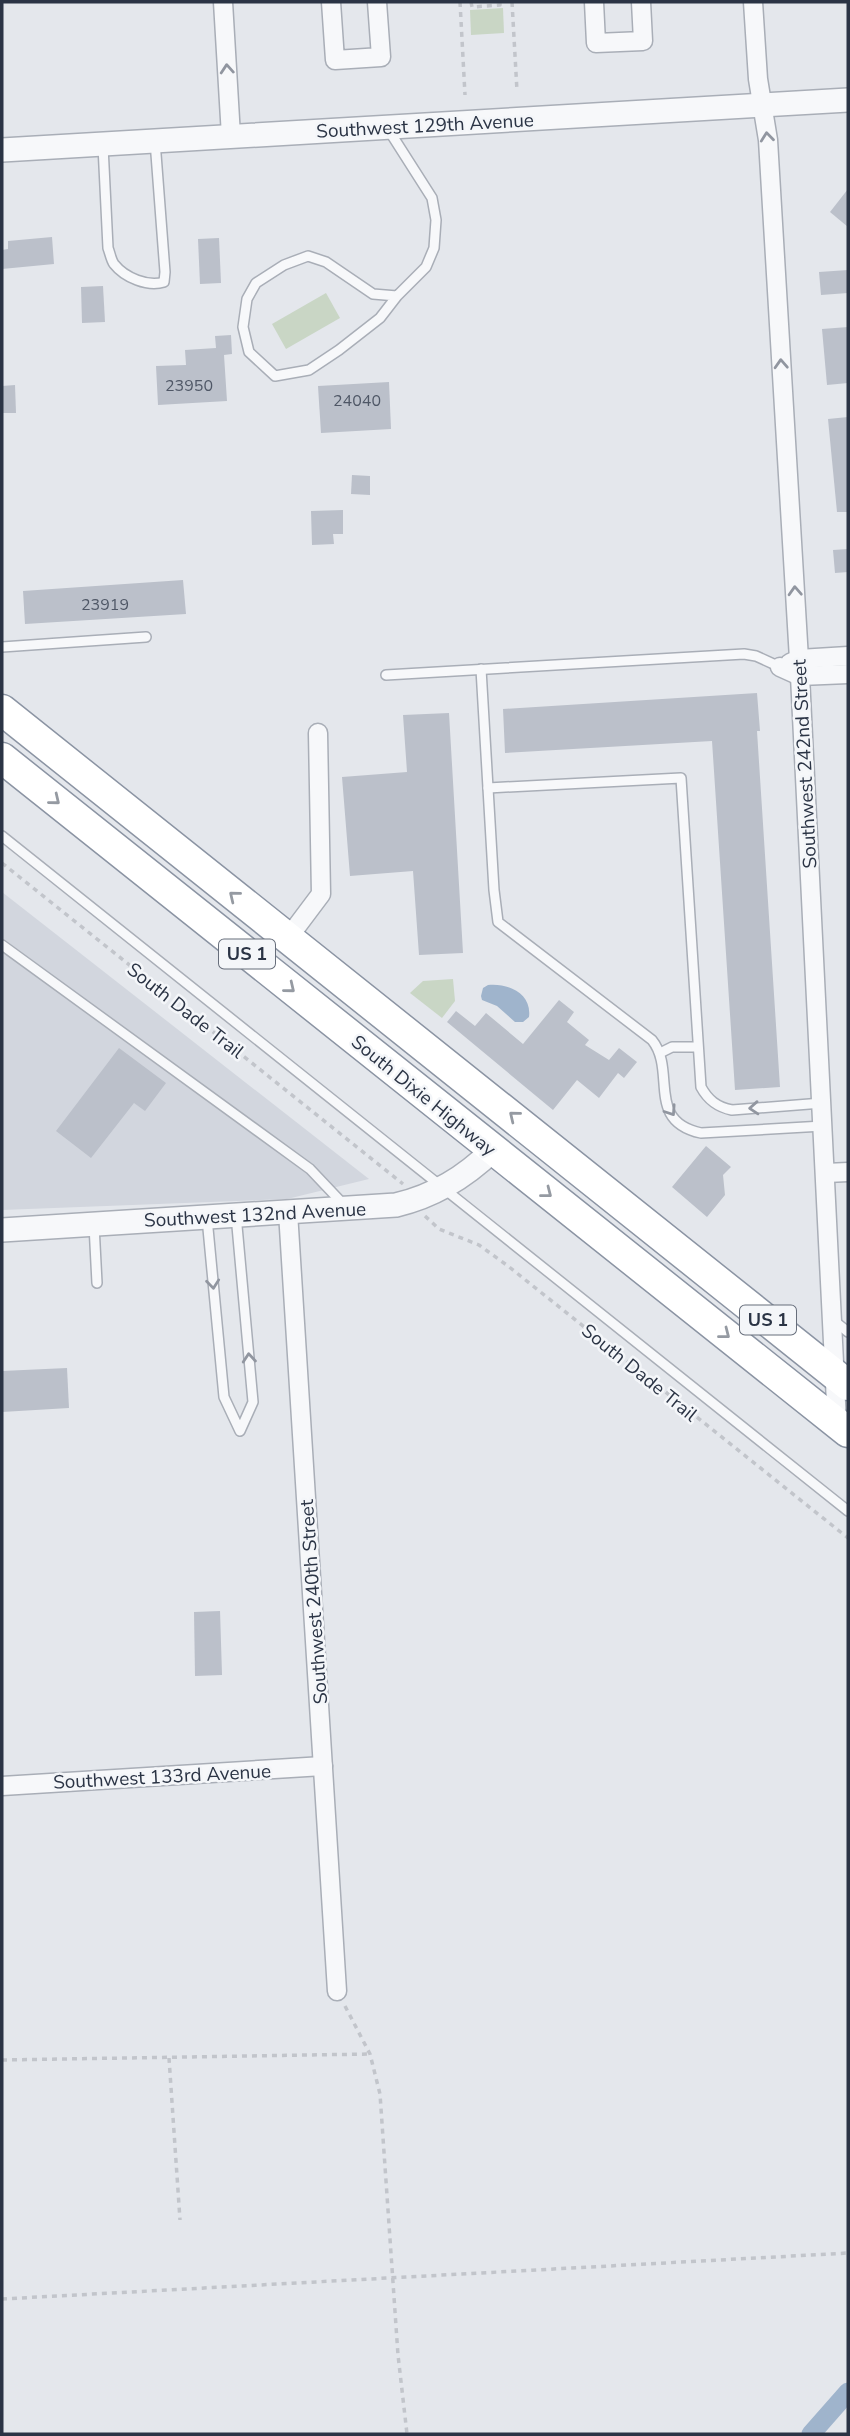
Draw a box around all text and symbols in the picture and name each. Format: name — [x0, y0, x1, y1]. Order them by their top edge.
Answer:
one-way arrow — [220, 63, 235, 74]
street label: Southwest 129th Avenue — [316, 107, 535, 145]
one-way arrow — [759, 131, 774, 143]
one-way arrow — [774, 358, 789, 369]
house number: 23950 — [165, 375, 213, 397]
house number: 24040 — [333, 390, 381, 412]
one-way arrow — [787, 585, 802, 596]
house number: 23919 — [81, 594, 129, 616]
street label: Southwest 242nd Street — [787, 658, 823, 869]
one-way arrow — [47, 792, 60, 805]
one-way arrow — [230, 892, 243, 904]
road number: US 1 — [219, 939, 275, 968]
street label: South Dade Trail — [121, 957, 250, 1065]
one-way arrow — [283, 980, 295, 993]
street label: South Dixie Highway — [346, 1029, 501, 1162]
one-way arrow — [748, 1100, 759, 1115]
one-way arrow — [663, 1103, 675, 1116]
one-way arrow — [509, 1112, 521, 1125]
one-way arrow — [539, 1184, 551, 1197]
street label: Southwest 132nd Avenue — [143, 1196, 367, 1234]
one-way arrow — [205, 1279, 220, 1290]
road number: US 1 — [740, 1306, 796, 1335]
street label: South Dade Trail — [576, 1318, 703, 1428]
one-way arrow — [716, 1326, 729, 1338]
one-way arrow — [242, 1352, 257, 1363]
street label: Southwest 240th Street — [294, 1498, 334, 1705]
street label: Southwest 133rd Avenue — [52, 1758, 272, 1796]

